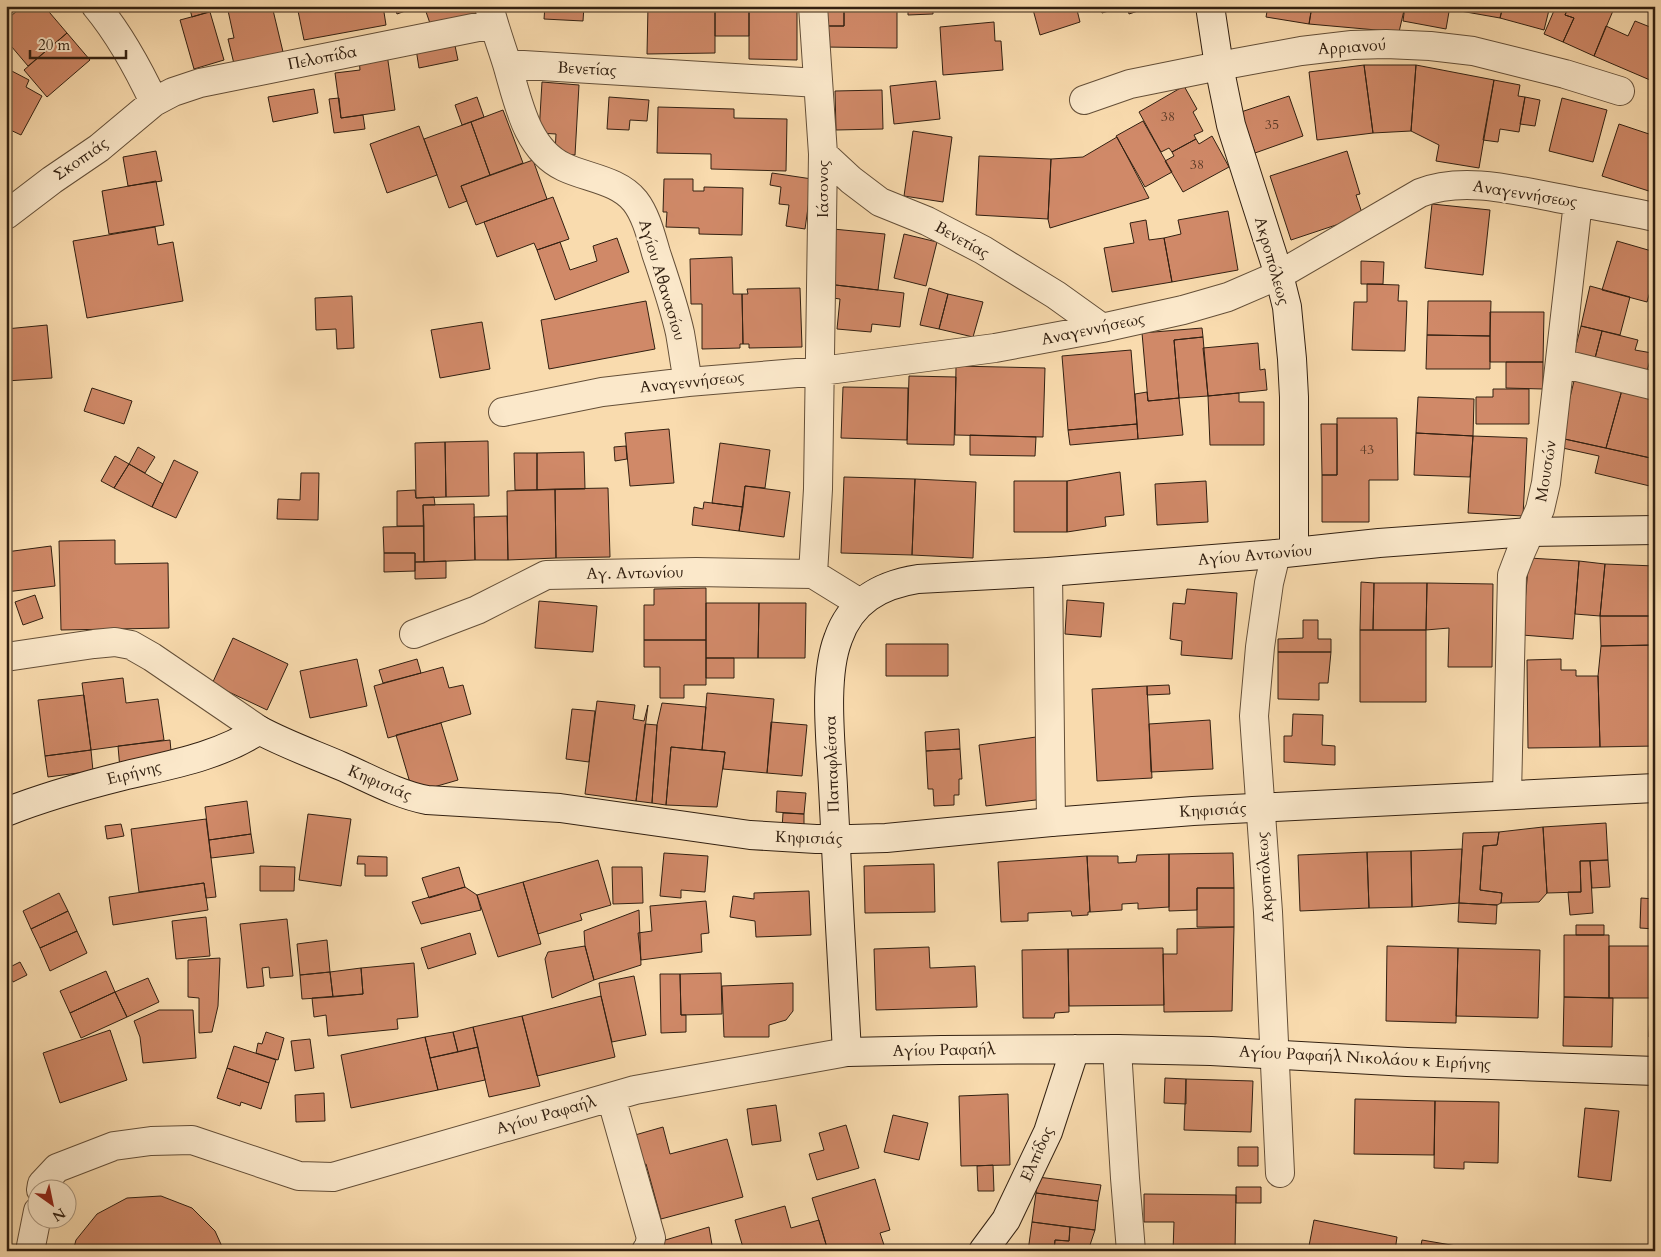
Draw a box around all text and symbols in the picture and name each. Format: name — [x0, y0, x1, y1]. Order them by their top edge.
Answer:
scale bar — [30, 28, 126, 60]
street label: Αρριανού — [1317, 34, 1387, 60]
text: 20 m — [38, 35, 70, 55]
street label: Πελοπίδα — [286, 40, 359, 75]
street label: Βενετίας — [557, 56, 617, 82]
house number: 38 — [1161, 107, 1175, 126]
house number: 35 — [1265, 115, 1279, 134]
street label: Σκοπιάς — [49, 132, 113, 186]
house number: 38 — [1190, 155, 1204, 174]
street label: Ιάσονος — [812, 160, 834, 218]
street label: Αναγεννήσεως — [1471, 175, 1579, 213]
street label: Ακροπόλεως — [1249, 214, 1295, 308]
street label: Βενετίας — [931, 216, 993, 264]
street label: Αγίου Αθανασίου — [633, 217, 691, 343]
street label: Αναγεννήσεως — [1039, 307, 1147, 351]
street label: Αναγεννήσεως — [639, 366, 746, 398]
street label: Μουσών — [1530, 438, 1562, 503]
house number: 43 — [1360, 440, 1374, 459]
street label: Αγίου Αντωνίου — [1197, 539, 1313, 571]
street label: Αγ. Αντωνίου — [586, 561, 684, 585]
street label: Παπαφλέσσα — [819, 715, 845, 813]
street label: Ειρήνης — [104, 756, 164, 790]
street label: Κηφισιάς — [345, 760, 415, 806]
street label: Κηφισιάς — [1179, 797, 1247, 823]
street label: Κηφισιάς — [775, 826, 843, 850]
street label: Ακροπόλεως — [1251, 831, 1279, 923]
street label: Αγίου Ραφαήλ — [892, 1038, 996, 1062]
street label: Αγίου Ραφαήλ Νικολάου κ Ειρήνης — [1239, 1040, 1492, 1076]
street label: Αγίου Ραφαήλ — [493, 1090, 599, 1140]
street label: Ελπίδος — [1015, 1123, 1059, 1185]
north arrow — [28, 1180, 78, 1230]
text: N — [49, 1203, 69, 1226]

